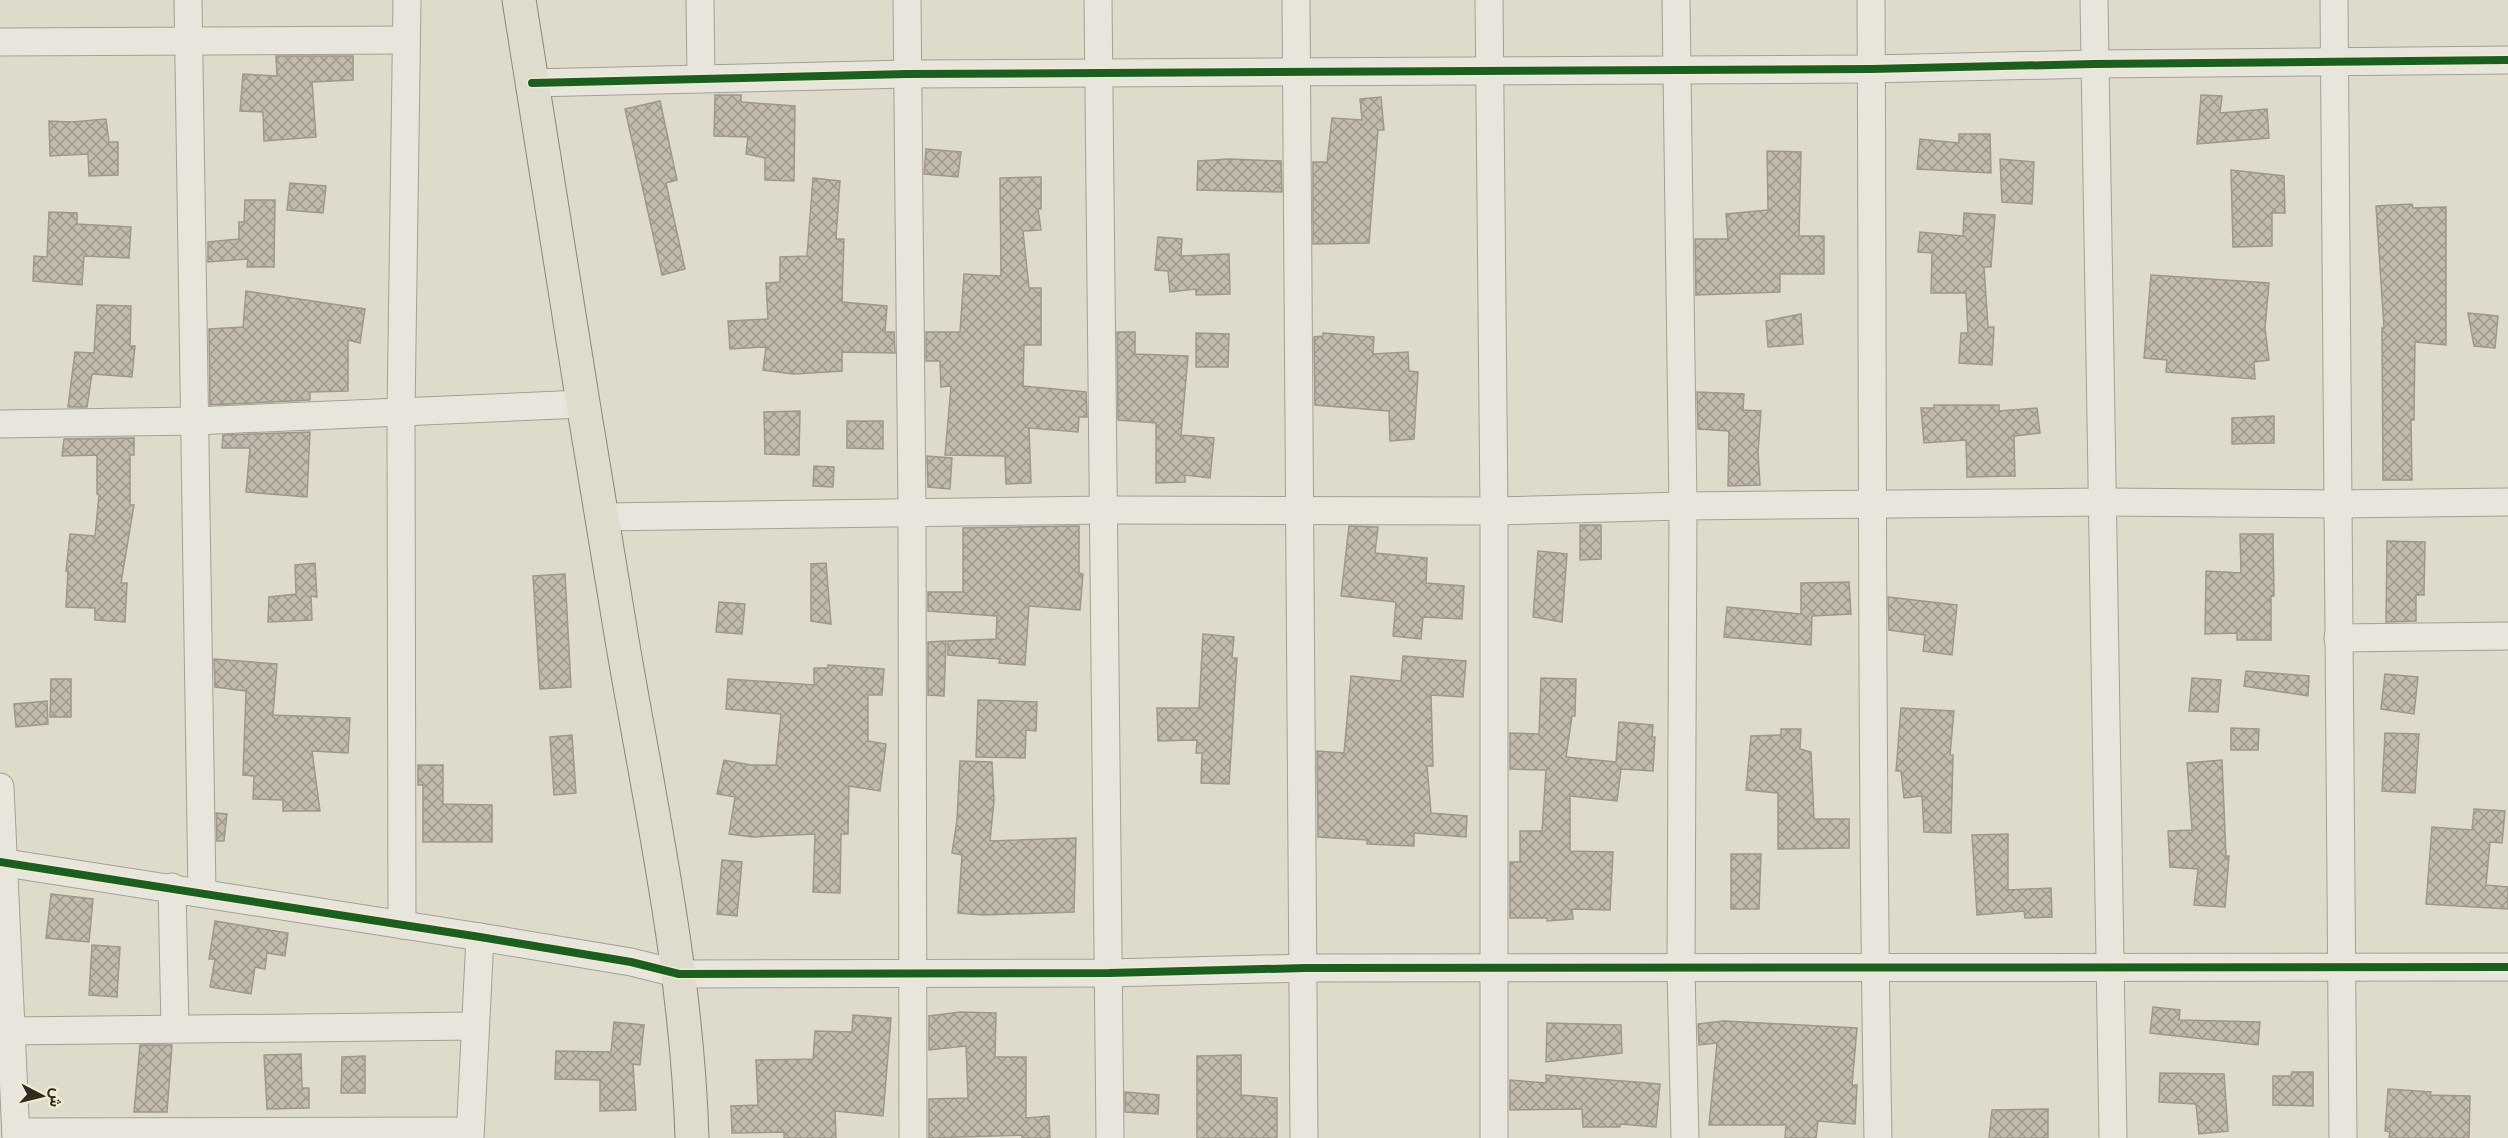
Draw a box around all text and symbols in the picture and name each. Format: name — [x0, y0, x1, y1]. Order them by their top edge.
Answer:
north arrow — [12, 1066, 72, 1126]
text: ش — [41, 1086, 68, 1109]

